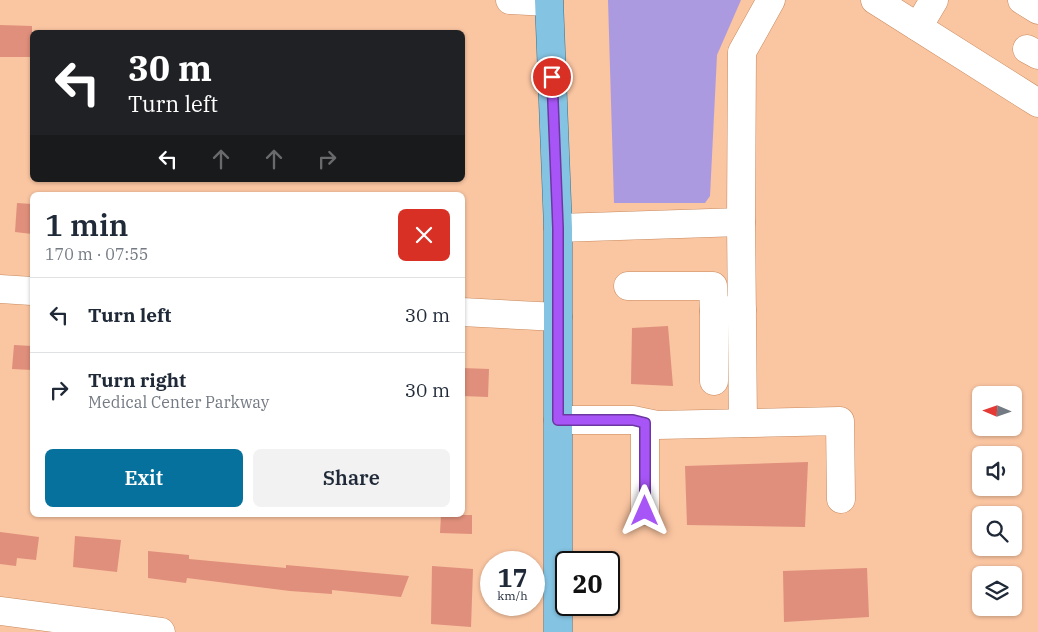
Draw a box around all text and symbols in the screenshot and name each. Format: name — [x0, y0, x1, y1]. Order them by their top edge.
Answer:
text: 30 m — [128, 45, 212, 91]
icon: left — [45, 50, 110, 115]
pin — [531, 56, 573, 98]
icon: arrive — [538, 63, 566, 91]
text: Turn left — [128, 89, 218, 118]
icon: left — [154, 145, 182, 173]
icon: ahead — [207, 145, 235, 173]
icon: ahead — [260, 145, 288, 173]
icon: right — [313, 145, 341, 173]
text: 1 min — [45, 205, 128, 244]
button: close — [398, 209, 450, 261]
text: 170 m · 07:55 — [45, 244, 148, 264]
icon: left — [45, 301, 73, 329]
text: Turn left — [88, 303, 171, 327]
text: 30 m — [405, 303, 450, 327]
text: Turn right — [88, 368, 186, 392]
icon: right — [45, 376, 73, 404]
text: 30 m — [405, 378, 450, 402]
north arrow — [972, 386, 1022, 436]
map controls — [972, 386, 1022, 616]
text: Medical Center Parkway — [88, 392, 269, 412]
button: sound — [972, 446, 1022, 496]
button: Exit — [45, 449, 243, 507]
button: Share — [253, 449, 450, 507]
position arrow — [618, 484, 670, 536]
button: search — [972, 506, 1022, 556]
speed limit sign: 20 — [555, 551, 620, 616]
text: 17 — [497, 561, 528, 594]
button: layers — [972, 566, 1022, 616]
text: km/h — [497, 588, 528, 603]

